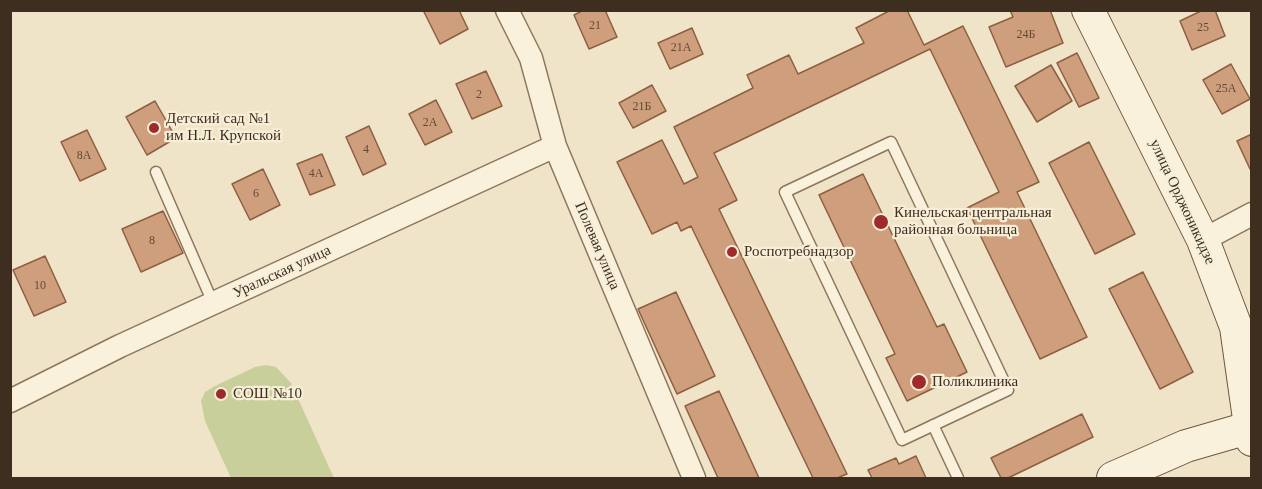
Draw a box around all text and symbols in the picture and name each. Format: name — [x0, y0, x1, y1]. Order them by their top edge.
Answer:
house number: 21 — [589, 19, 601, 33]
house number: 25 — [1197, 21, 1209, 35]
house number: 24Б — [1017, 28, 1035, 42]
house number: 21А — [671, 41, 691, 55]
house number: 25А — [1216, 82, 1236, 96]
house number: 2 — [476, 88, 482, 102]
house number: 21Б — [633, 100, 651, 114]
place label: Детский сад №1 им Н.Л. Крупской — [166, 110, 281, 145]
house number: 2А — [423, 116, 437, 130]
marker: Детский сад №1 им Н.Л. Крупской — [147, 121, 161, 135]
street label: улица Орджоникидзе — [1145, 137, 1219, 267]
house number: 4 — [363, 143, 369, 157]
house number: 8А — [77, 149, 91, 163]
house number: 4А — [309, 167, 323, 181]
house number: 6 — [253, 187, 259, 201]
street label: Полевая улица — [570, 199, 624, 293]
place label: Кинельская центральная районная больница — [894, 204, 1052, 239]
marker: Кинельская центральная районная больница — [872, 213, 890, 231]
house number: 8 — [149, 234, 155, 248]
street label: Уральская улица — [230, 241, 334, 303]
place label: Роспотребнадзор — [744, 243, 854, 261]
marker: Роспотребнадзор — [725, 245, 739, 259]
house number: 10 — [34, 279, 46, 293]
marker: Поликлиника — [910, 373, 928, 391]
place label: Поликлиника — [932, 373, 1018, 391]
place label: СОШ №10 — [233, 385, 302, 403]
marker: СОШ №10 — [214, 387, 228, 401]

